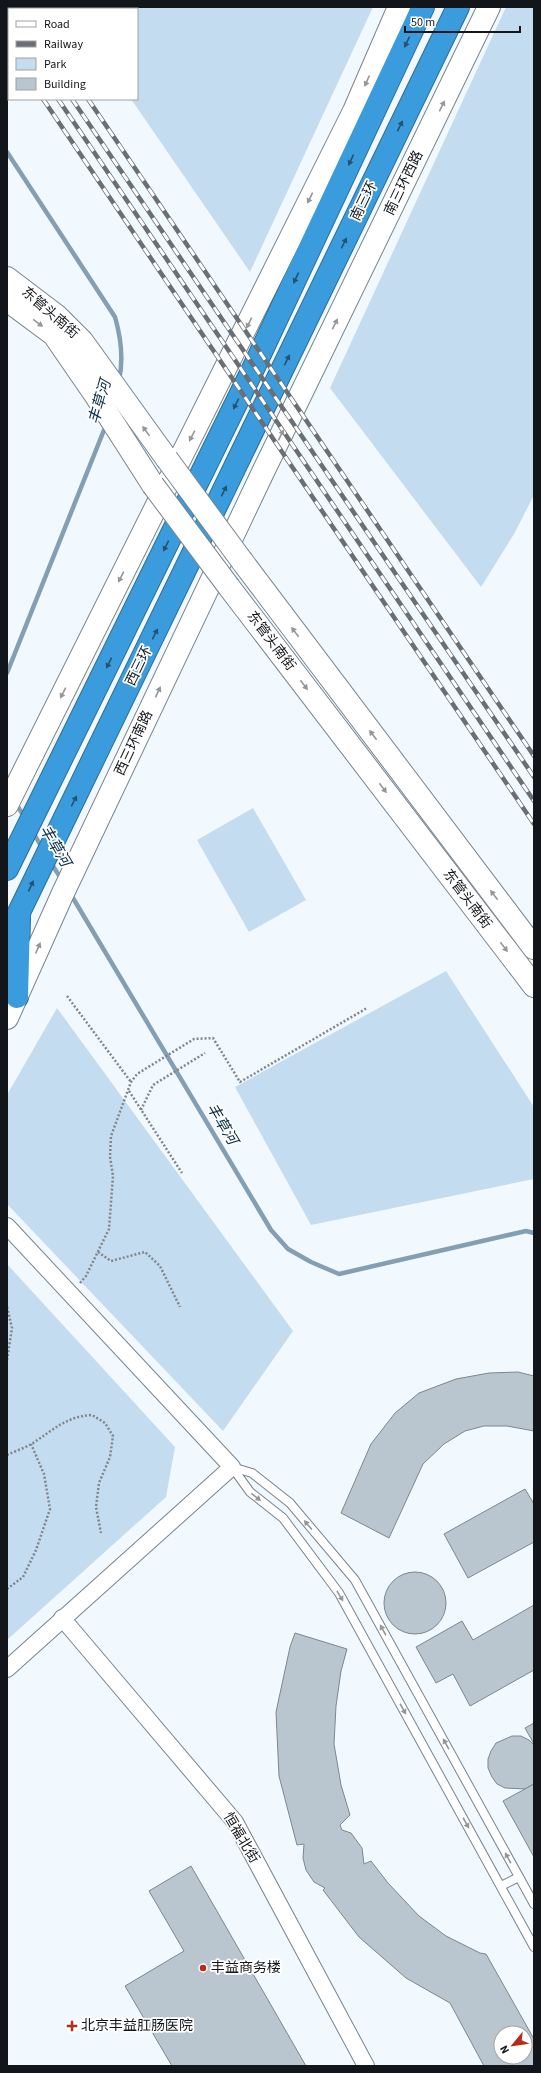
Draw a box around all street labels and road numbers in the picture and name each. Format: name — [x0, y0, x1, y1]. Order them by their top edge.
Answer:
street label: 南三环西路 — [380, 147, 428, 219]
street label: 南三环 — [346, 178, 382, 224]
street label: 东管头南街 — [17, 282, 83, 344]
street label: 东管头南街 — [242, 607, 300, 675]
street label: 西三环 — [121, 643, 157, 689]
street label: 西三环南路 — [110, 707, 158, 779]
street label: 东管头南街 — [438, 865, 496, 933]
street label: 恒福北街 — [218, 1809, 264, 1867]

